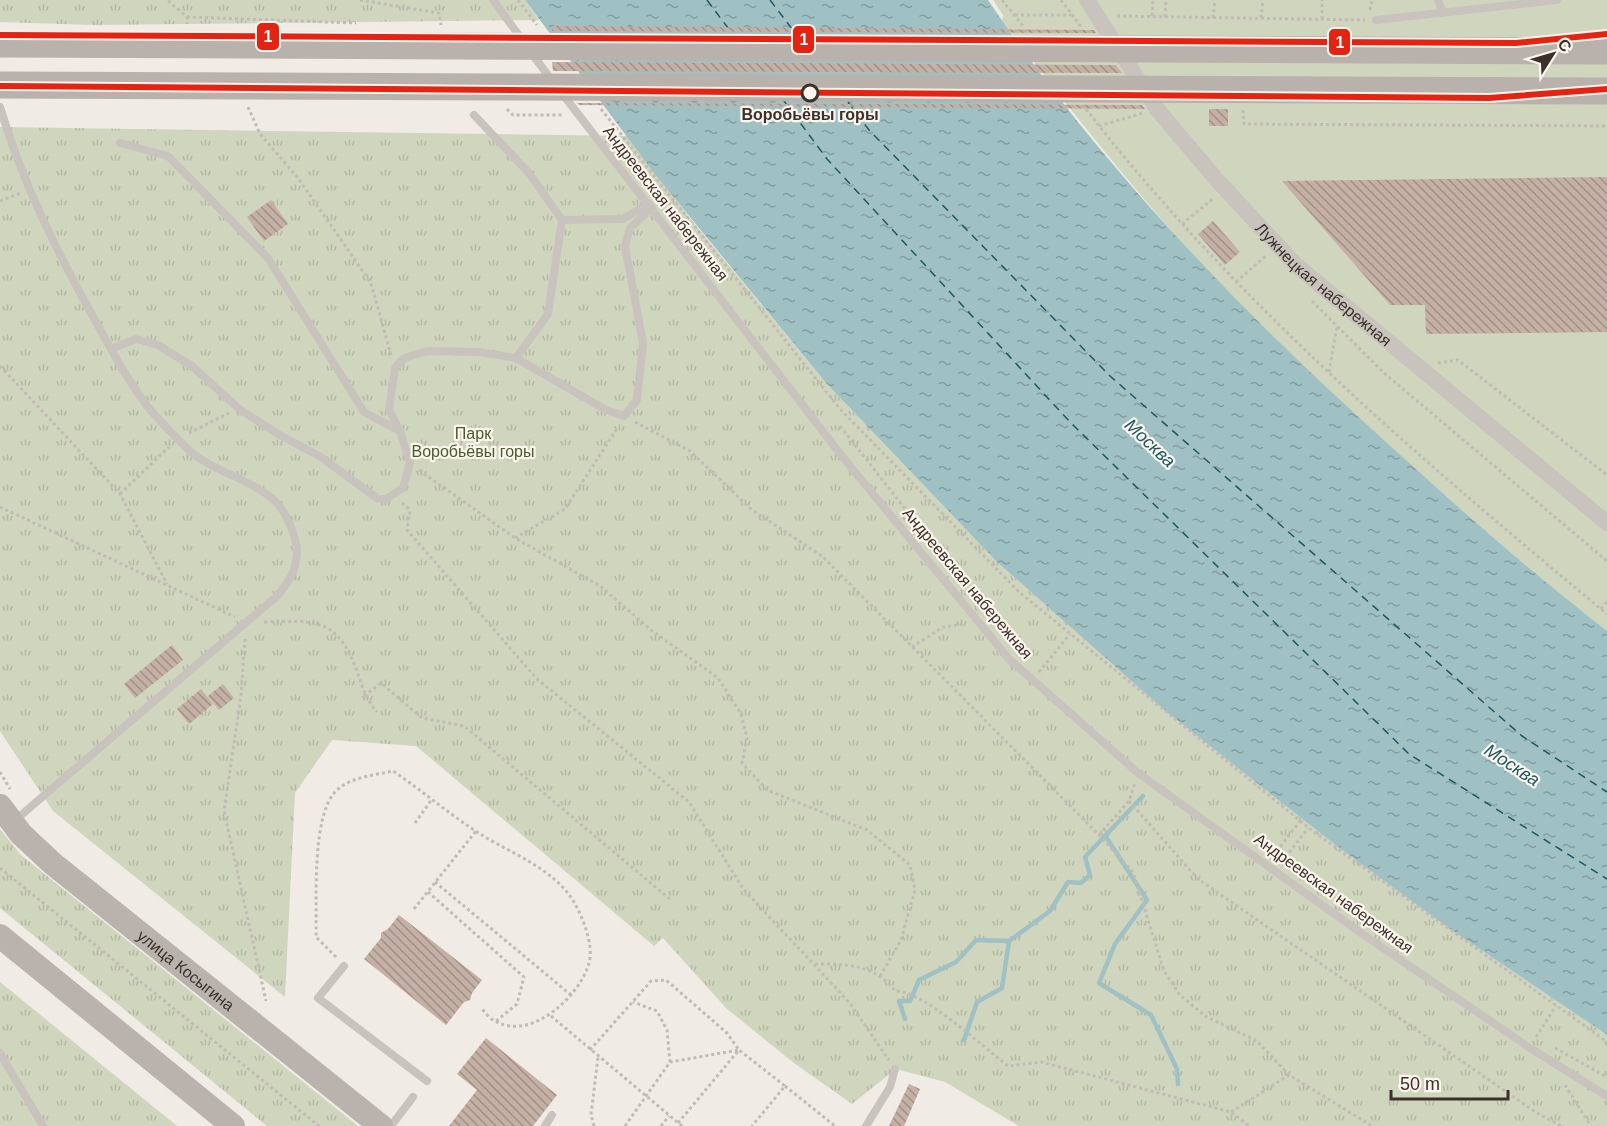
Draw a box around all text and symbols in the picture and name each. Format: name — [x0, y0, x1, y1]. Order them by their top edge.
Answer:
line badge: 1 — [256, 22, 280, 51]
north arrow — [1523, 24, 1583, 84]
line badge: 1 — [792, 25, 815, 54]
text: 1 — [264, 28, 273, 45]
line badge: 1 — [1328, 28, 1351, 56]
text: 1 — [800, 31, 809, 48]
text: 1 — [1336, 34, 1345, 51]
text: С — [1554, 36, 1575, 55]
marker: Воробьёвы горы — [801, 84, 819, 102]
place label: Воробьёвы горы — [741, 106, 879, 123]
street label: Андреевская набережная — [600, 123, 731, 284]
street label: Лужнецкая набережная — [1252, 220, 1395, 350]
water label: Москва — [1121, 415, 1179, 471]
park label: Парк Воробьёвы горы — [412, 425, 535, 460]
street label: Андреевская набережная — [900, 504, 1036, 662]
water label: Москва — [1481, 740, 1543, 790]
street label: Андреевская набережная — [1251, 830, 1416, 957]
street label: улица Косыгина — [134, 927, 237, 1014]
scale bar — [1391, 1063, 1508, 1101]
text: 50 m — [1400, 1074, 1440, 1094]

